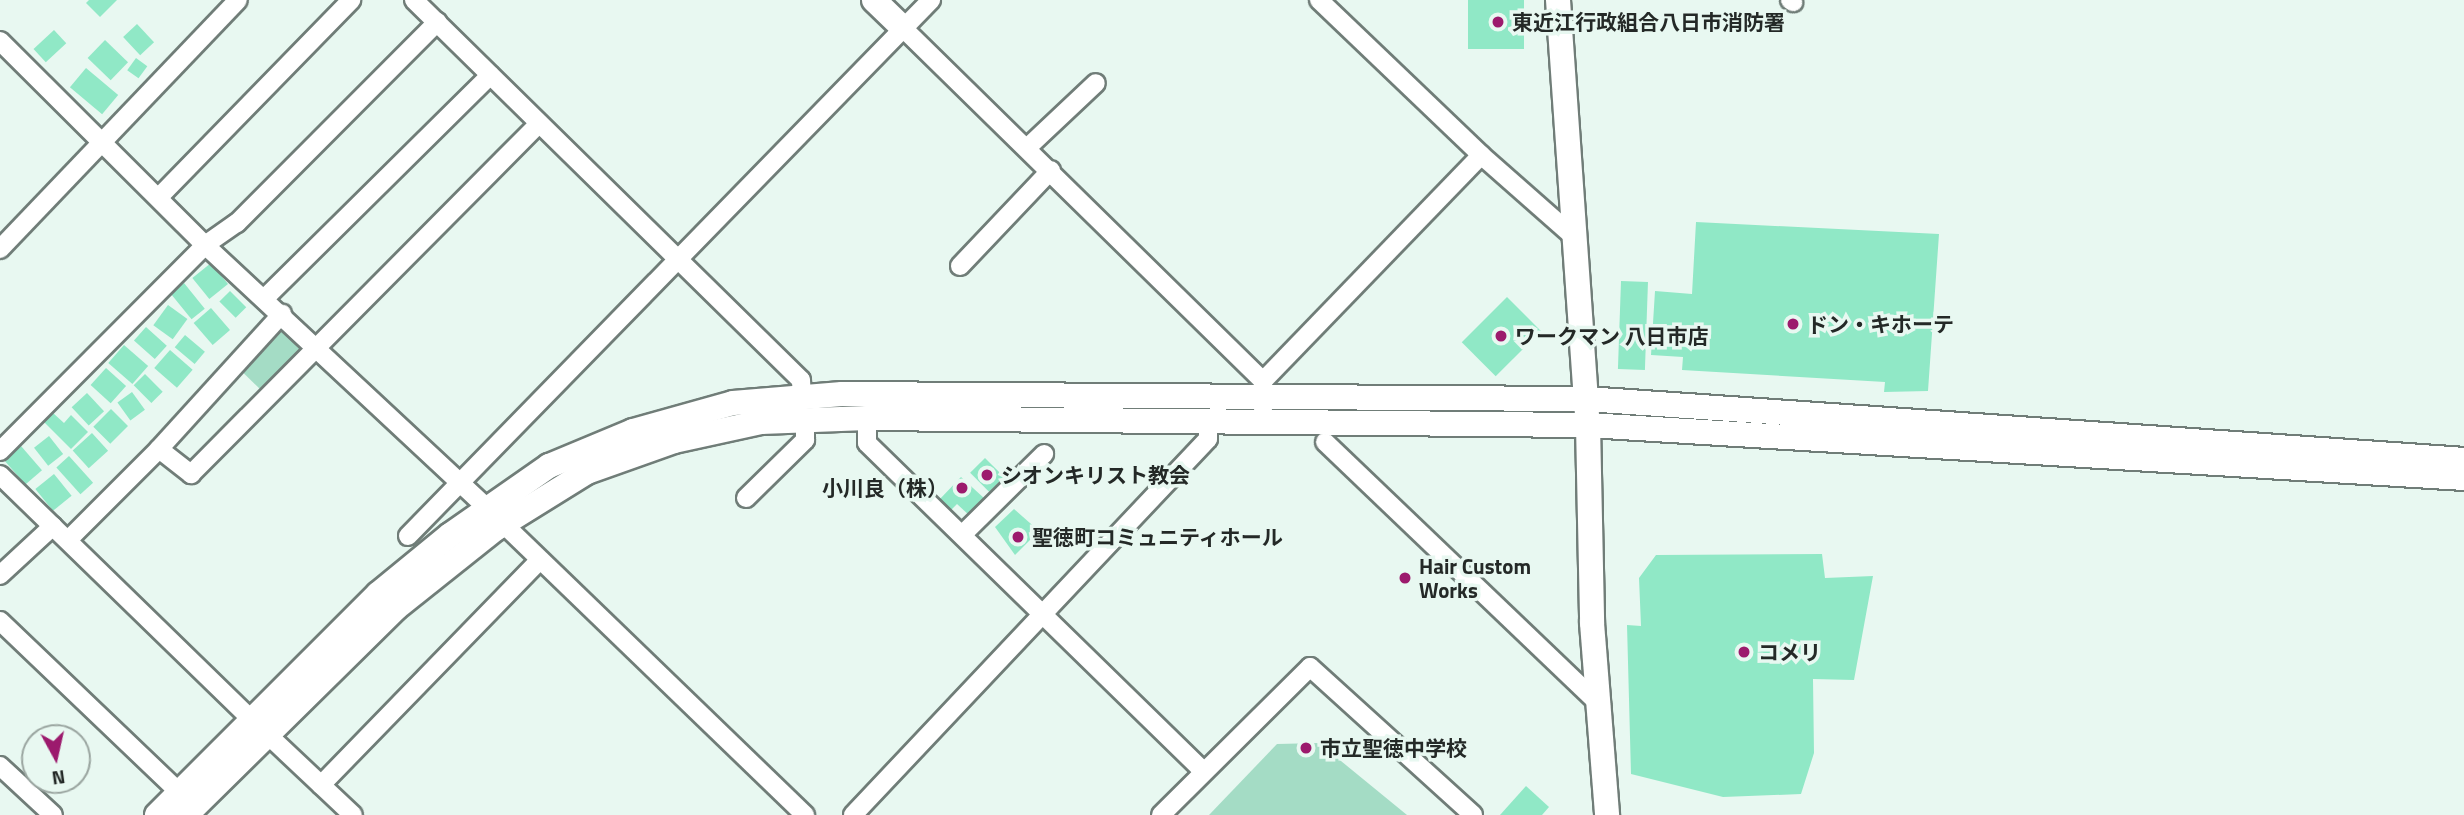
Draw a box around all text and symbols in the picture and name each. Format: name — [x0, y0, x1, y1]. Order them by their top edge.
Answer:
place label: 東近江行政組合八日市消防署 — [1512, 9, 1785, 35]
marker: 東近江行政組合八日市消防署 — [1490, 14, 1506, 30]
place label: ドン・キホーテ — [1807, 311, 1954, 337]
marker: ドン・キホーテ — [1785, 316, 1801, 332]
place label: ワークマン 八日市店 — [1515, 323, 1709, 349]
marker: ワークマン 八日市店 — [1493, 328, 1509, 344]
place label: シオンキリスト教会 — [1001, 462, 1190, 488]
marker: シオンキリスト教会 — [979, 467, 995, 483]
place label: 小川良（株） — [822, 475, 948, 501]
marker: 小川良（株） — [954, 480, 970, 496]
place label: 聖徳町コミュニティホール — [1032, 524, 1284, 550]
marker: 聖徳町コミュニティホール — [1010, 529, 1026, 545]
place label: Hair Custom Works — [1419, 553, 1531, 603]
marker: Hair Custom Works — [1397, 570, 1413, 586]
place label: コメリ — [1758, 639, 1821, 665]
marker: コメリ — [1736, 644, 1752, 660]
north arrow — [21, 724, 91, 794]
place label: 市立聖徳中学校 — [1320, 735, 1467, 761]
marker: 市立聖徳中学校 — [1298, 740, 1314, 756]
text: N — [50, 763, 67, 794]

